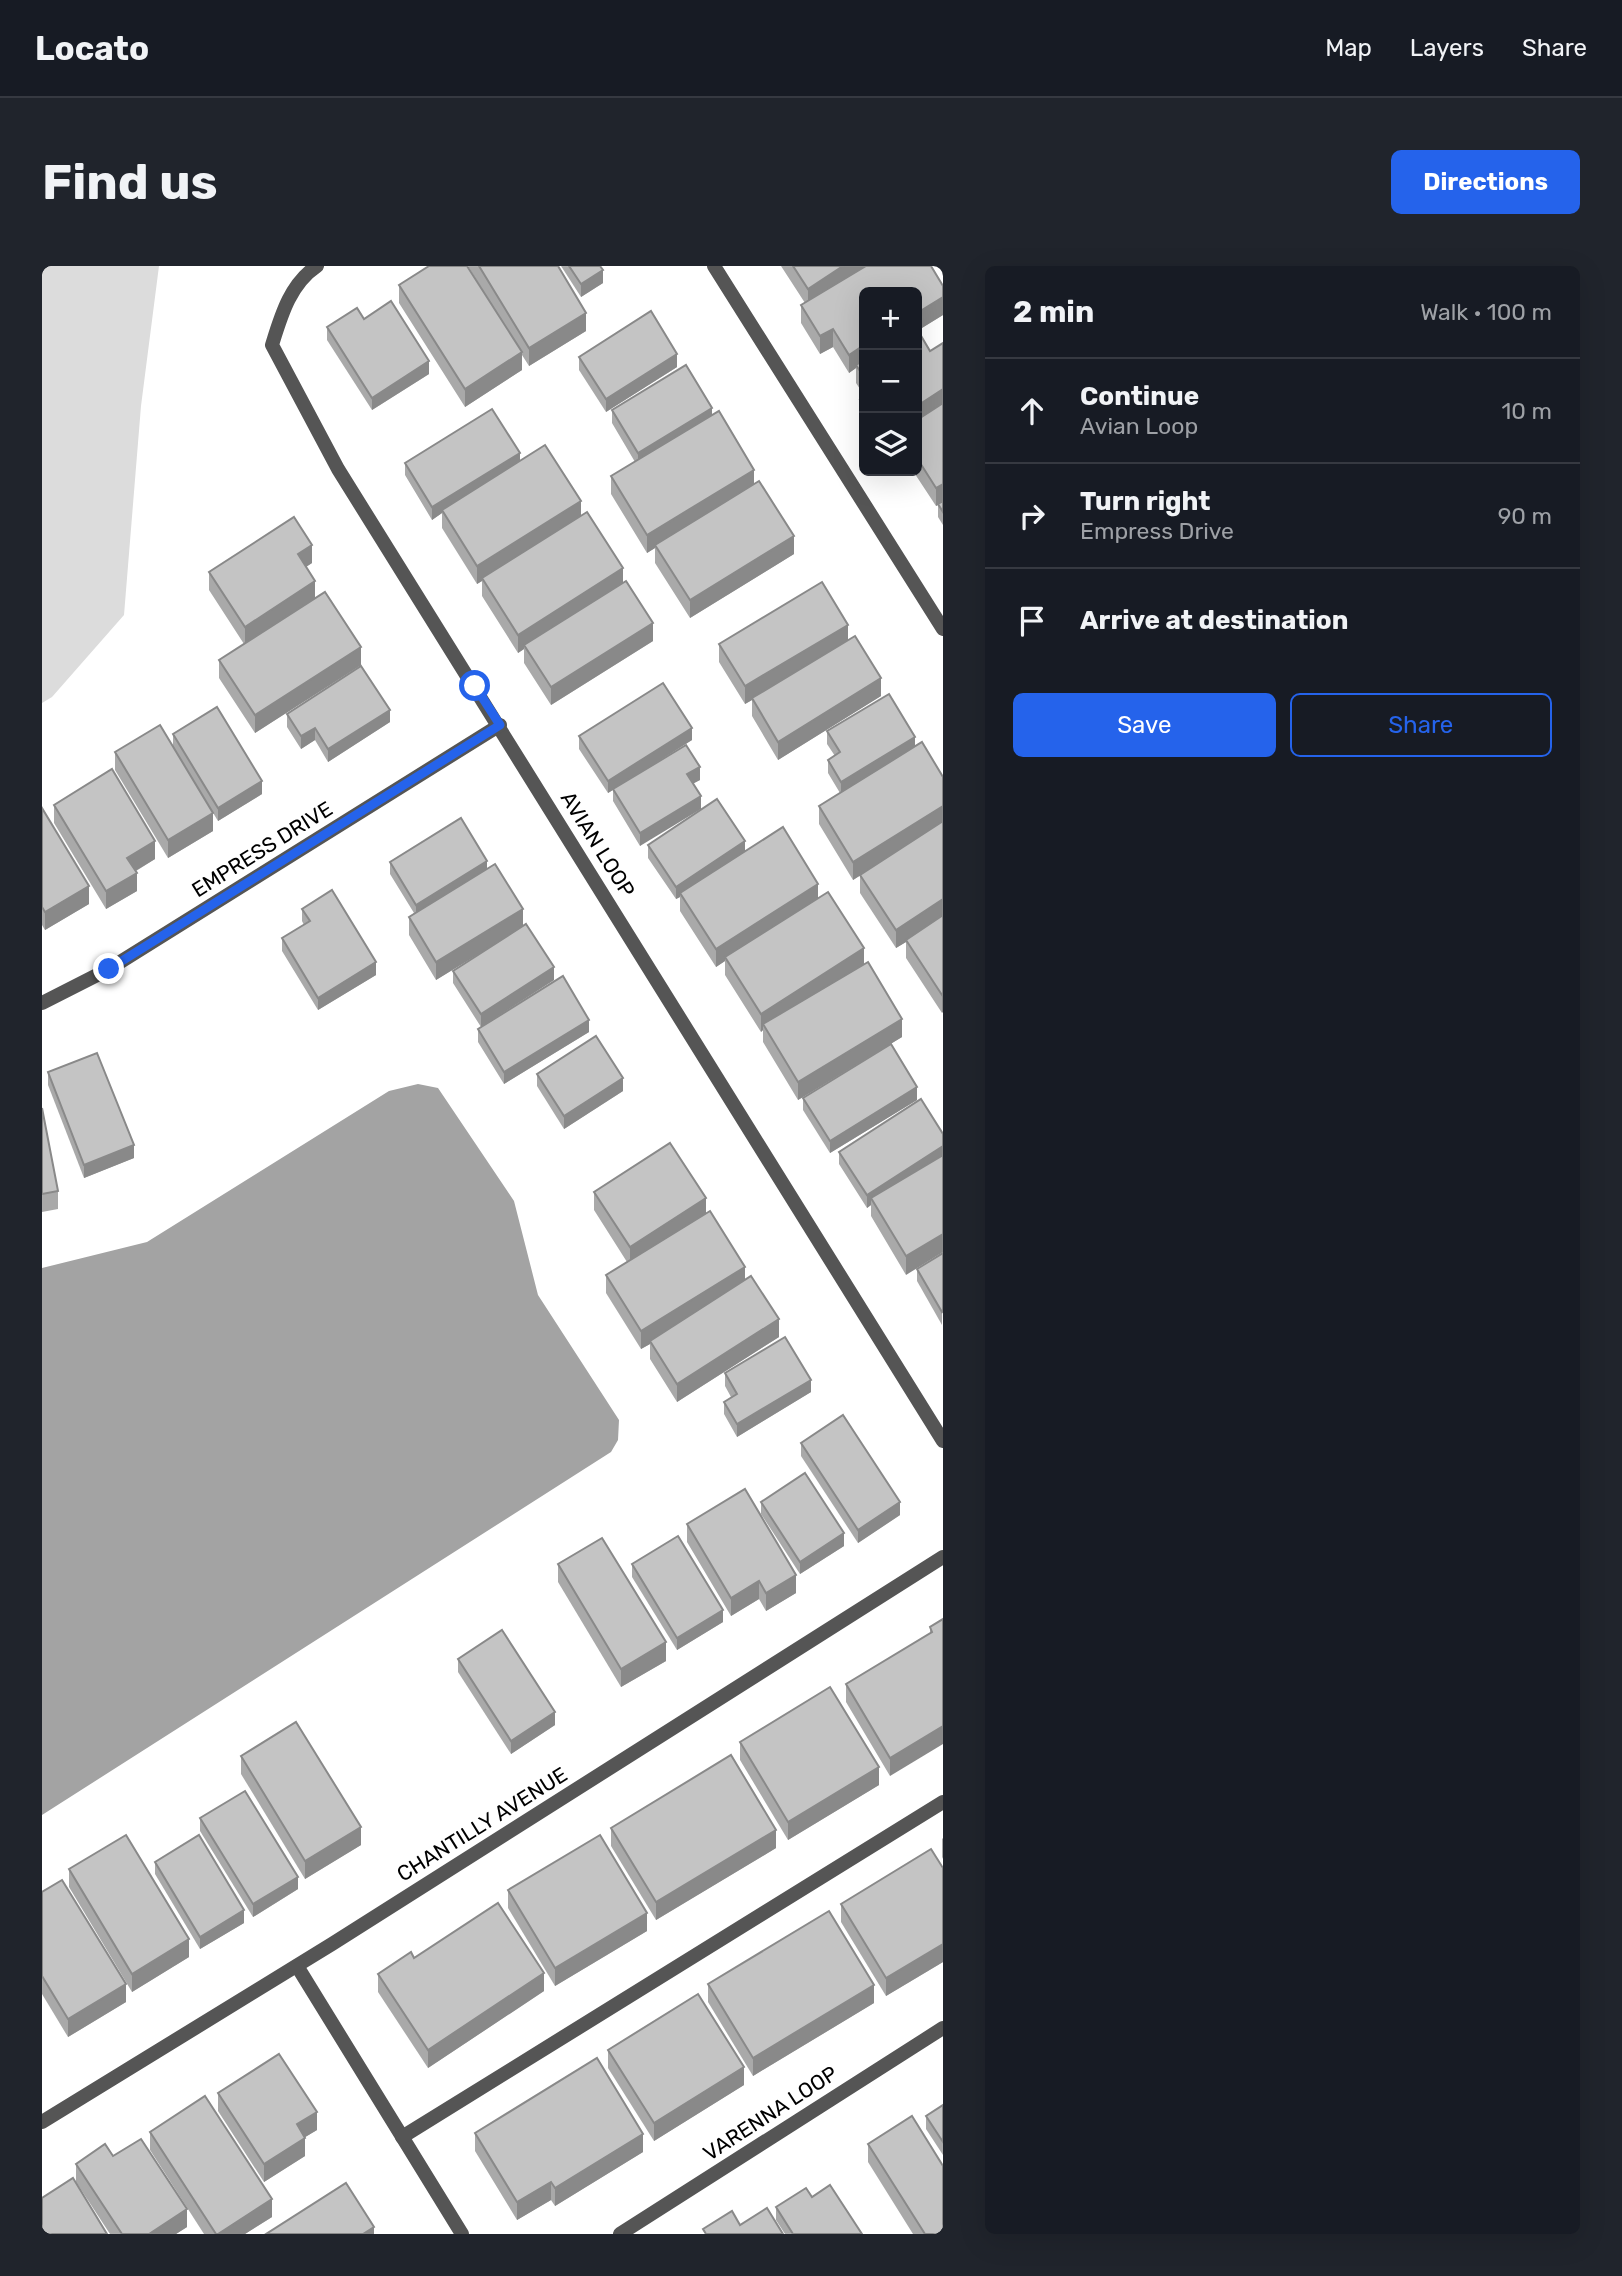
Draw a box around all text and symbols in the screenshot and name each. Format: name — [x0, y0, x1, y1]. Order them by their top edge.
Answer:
text: Locato — [35, 29, 149, 68]
text: Map — [1325, 34, 1372, 62]
text: Layers — [1410, 34, 1484, 62]
text: Share — [1522, 34, 1587, 62]
button: Directions — [1391, 150, 1580, 214]
text: Find us — [42, 153, 218, 211]
map controls — [859, 287, 922, 476]
button: + — [859, 287, 922, 350]
text: 2 min — [1013, 294, 1094, 330]
text: Walk · 100 m — [1420, 298, 1552, 326]
button: − — [859, 350, 922, 413]
text: Continue — [1080, 381, 1199, 412]
icon: ahead — [1013, 392, 1051, 430]
text: 10 m — [1501, 397, 1552, 425]
text: Avian Loop — [1080, 412, 1198, 440]
button: layers — [859, 413, 922, 476]
text: Turn right — [1080, 486, 1210, 517]
icon: right — [1013, 497, 1051, 535]
text: 90 m — [1498, 502, 1552, 530]
text: Empress Drive — [1080, 517, 1234, 545]
icon: arrive — [1013, 602, 1051, 640]
text: Arrive at destination — [1080, 605, 1348, 636]
route start — [459, 670, 490, 701]
button: Save — [1013, 693, 1276, 757]
button: Share — [1290, 693, 1552, 757]
street label: AVIAN LOOP — [556, 787, 640, 901]
street label: EMPRESS DRIVE — [187, 796, 337, 902]
route end — [93, 953, 124, 984]
street label: CHANTILLY AVENUE — [392, 1761, 572, 1887]
street label: VARENNA LOOP — [698, 2060, 842, 2166]

